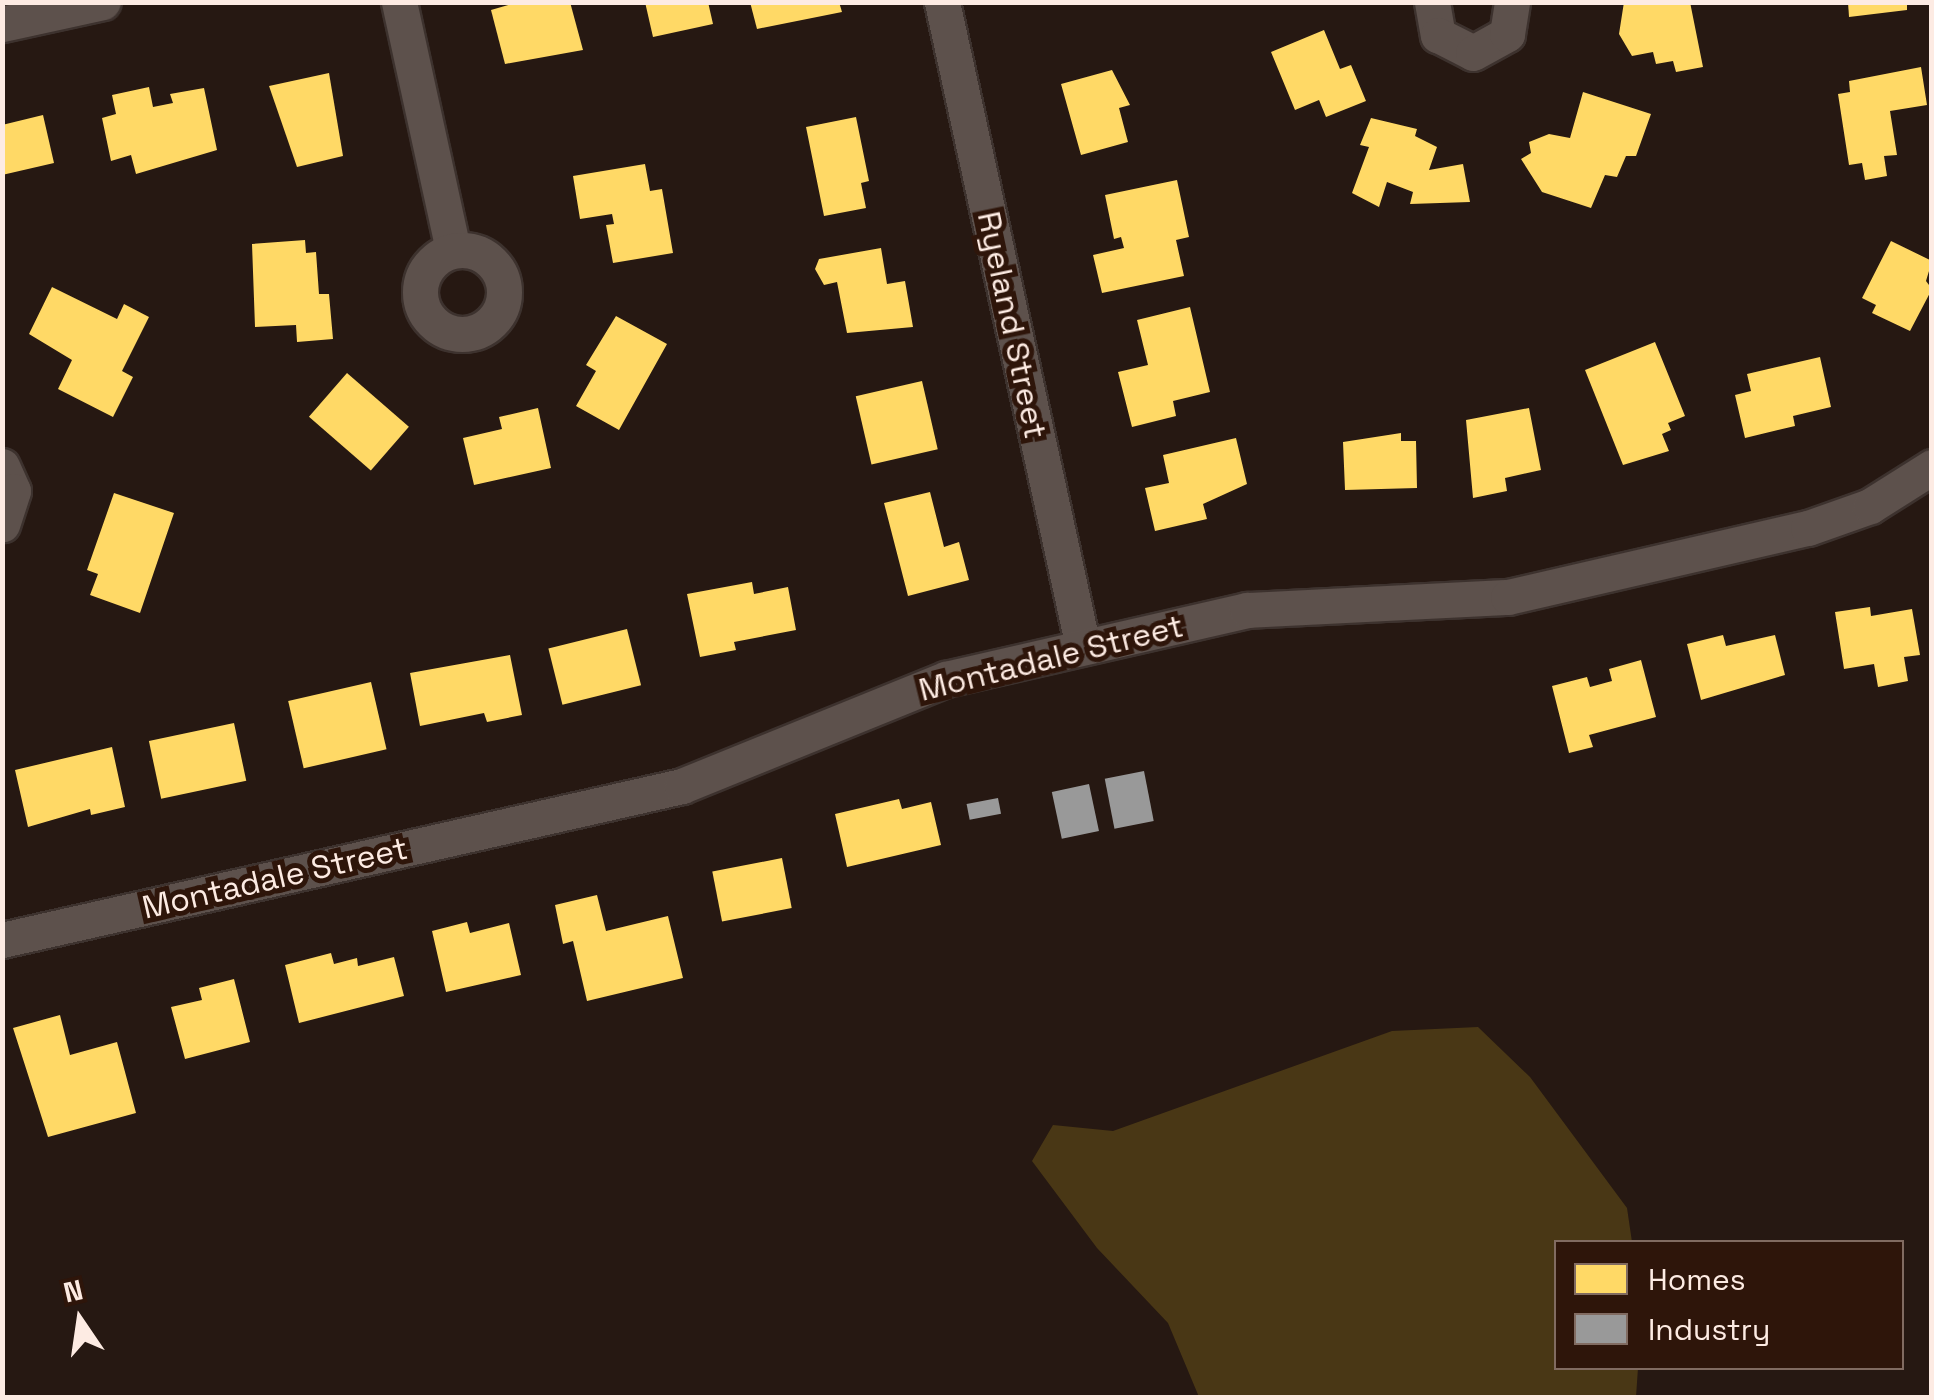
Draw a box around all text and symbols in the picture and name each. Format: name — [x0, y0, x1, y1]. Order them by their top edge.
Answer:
street label: Ryeland Street — [969, 208, 1055, 442]
street label: Montadale Street — [915, 607, 1187, 709]
street label: Montadale Street — [139, 829, 411, 927]
legend — [1554, 1240, 1904, 1370]
text: Homes — [1648, 1260, 1746, 1299]
north arrow — [30, 1270, 130, 1370]
text: N — [60, 1271, 86, 1310]
text: Industry — [1648, 1310, 1770, 1349]

